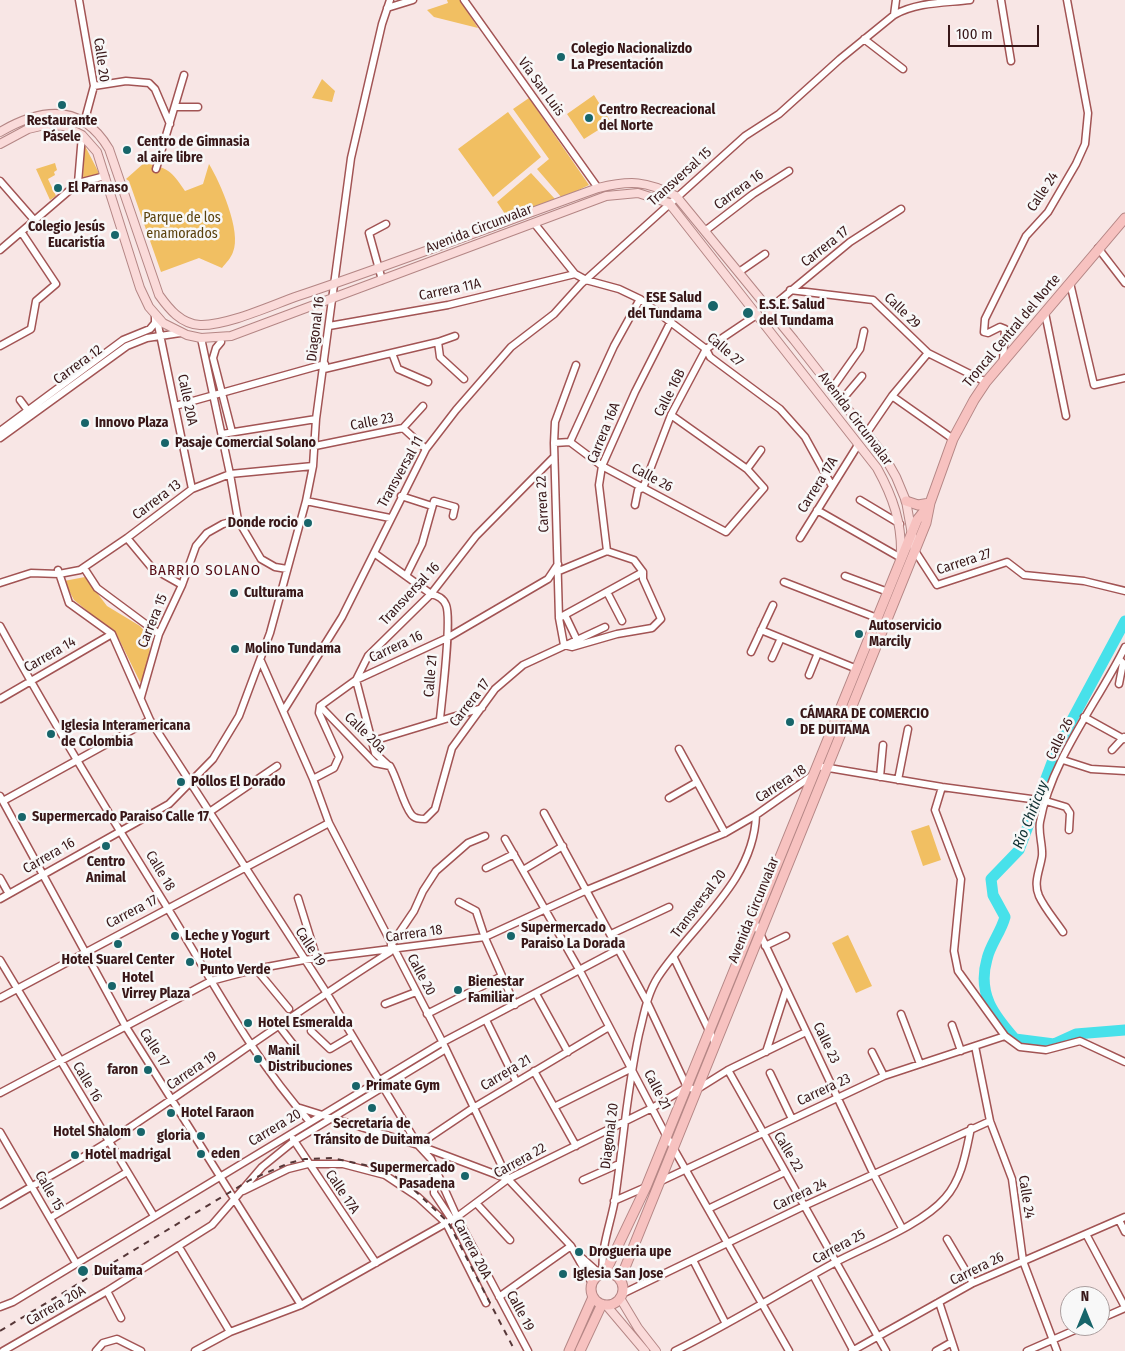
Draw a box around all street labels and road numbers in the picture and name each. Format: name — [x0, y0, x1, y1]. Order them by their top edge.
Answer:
street label: Calle 20 — [90, 37, 112, 83]
street label: Vía San Luis — [514, 54, 568, 120]
street label: Transversal 15 — [645, 144, 715, 210]
street label: Carrera 16 — [711, 166, 767, 214]
street label: Calle 24 — [1024, 169, 1062, 215]
street label: Avenida Circunvalar — [423, 201, 535, 257]
street label: Carrera 17 — [798, 223, 852, 271]
street label: Troncal Central del Norte — [960, 271, 1064, 391]
street label: Carrera 11A — [418, 275, 482, 305]
street label: Calle 29 — [880, 290, 924, 332]
street label: Diagonal 16 — [304, 295, 328, 363]
street label: Calle 27 — [703, 330, 747, 370]
street label: Carrera 12 — [50, 342, 106, 388]
street label: Calle 16B — [651, 366, 689, 420]
street label: Avenida Circunvalar — [814, 369, 896, 469]
street label: Calle 20A — [173, 373, 201, 427]
street label: Carrera 16A — [584, 400, 624, 466]
street label: Calle 23 — [349, 410, 395, 434]
street label: Transversal 11 — [375, 434, 427, 510]
street label: Carrera 17A — [794, 454, 842, 516]
street label: Calle 26 — [628, 460, 676, 496]
street label: Carrera 22 — [533, 475, 553, 533]
street label: Carrera 13 — [129, 476, 185, 524]
street label: Carrera 27 — [935, 545, 993, 579]
street label: Transversal 16 — [376, 559, 444, 629]
street label: Carrera 15 — [135, 592, 171, 650]
street label: Carrera 16 — [367, 627, 425, 667]
street label: Carrera 14 — [21, 633, 79, 677]
street label: Calle 21 — [421, 654, 441, 698]
street label: Carrera 17 — [446, 676, 494, 730]
street label: Calle 20a — [341, 709, 389, 757]
street label: Calle 26 — [1043, 715, 1077, 763]
street label: Carrera 18 — [752, 761, 810, 807]
street label: Carrera 16 — [20, 834, 78, 878]
street label: Calle 18 — [142, 848, 178, 894]
street label: Avenida Circunvalar — [725, 855, 783, 965]
street label: Transversal 20 — [668, 866, 730, 942]
street label: Carrera 17 — [103, 892, 161, 932]
street label: Carrera 18 — [385, 922, 443, 946]
street label: Calle 19 — [291, 924, 329, 970]
street label: Calle 20 — [403, 951, 439, 999]
street label: Calle 23 — [809, 1020, 843, 1066]
street label: Calle 17 — [135, 1026, 173, 1070]
street label: Carrera 19 — [164, 1048, 220, 1094]
street label: Carrera 21 — [478, 1051, 534, 1095]
street label: Calle 16 — [69, 1059, 105, 1105]
street label: Calle 21 — [640, 1067, 674, 1113]
street label: Carrera 23 — [795, 1070, 853, 1110]
street label: Diagonal 20 — [598, 1102, 622, 1170]
street label: Carrera 20 — [246, 1106, 304, 1150]
street label: Calle 22 — [770, 1129, 806, 1175]
street label: Carrera 22 — [491, 1140, 549, 1182]
street label: Calle 17A — [321, 1167, 363, 1217]
street label: Calle 15 — [31, 1168, 67, 1214]
street label: Calle 24 — [1014, 1174, 1038, 1220]
street label: Carrera 24 — [770, 1175, 830, 1215]
street label: Carrera 20A — [449, 1216, 495, 1282]
street label: Carrera 25 — [810, 1226, 868, 1268]
street label: Carrera 26 — [947, 1249, 1007, 1289]
street label: Carrera 20A — [23, 1282, 89, 1330]
street label: Calle 19 — [502, 1288, 538, 1334]

